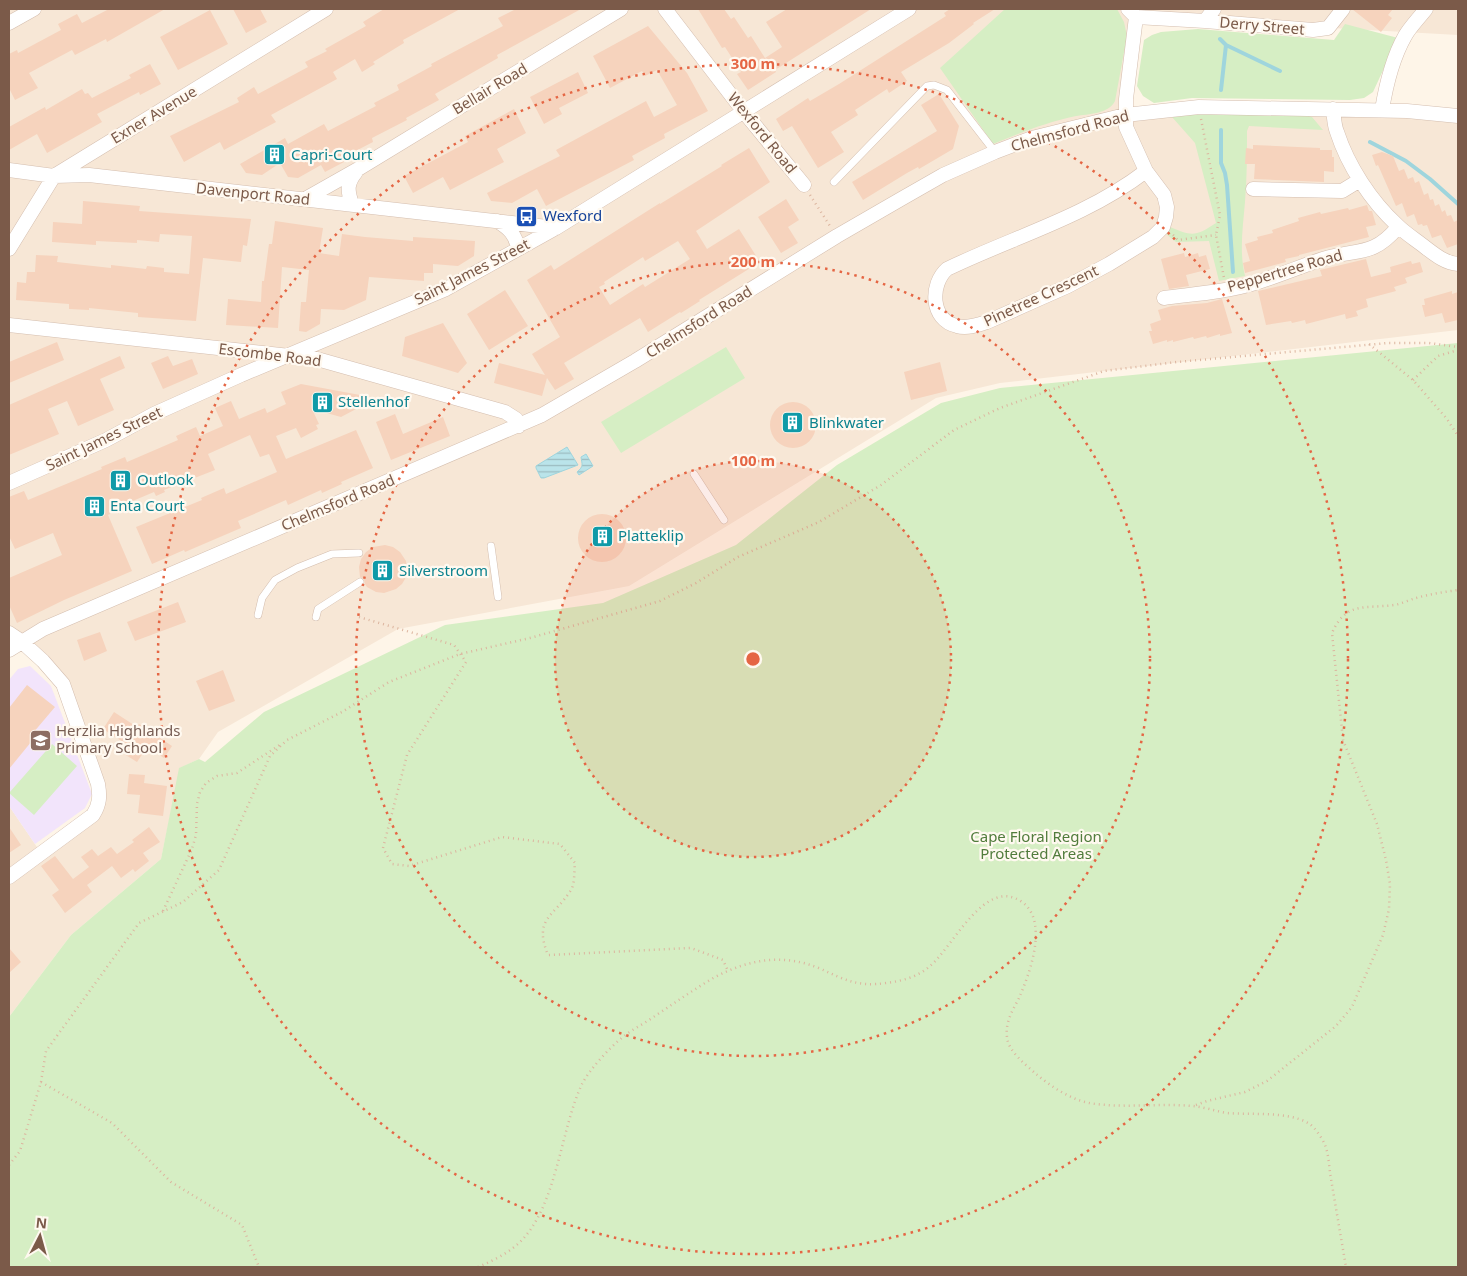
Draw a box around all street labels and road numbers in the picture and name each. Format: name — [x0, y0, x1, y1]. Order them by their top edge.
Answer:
street label: Derry Street — [1219, 11, 1306, 39]
street label: Bellair Road — [448, 58, 531, 118]
street label: Exner Avenue — [107, 81, 200, 148]
street label: Wexford Road — [724, 88, 802, 177]
street label: Chelmsford Road — [1008, 105, 1131, 155]
street label: Davenport Road — [195, 177, 311, 209]
street label: Saint James Street — [410, 233, 533, 309]
street label: Peppertree Road — [1225, 244, 1345, 296]
street label: Pinetree Crescent — [980, 260, 1102, 330]
street label: Chelmsford Road — [642, 280, 755, 362]
street label: Escombe Road — [218, 338, 323, 370]
street label: Saint James Street — [42, 401, 166, 475]
street label: Chelmsford Road — [278, 469, 397, 535]

